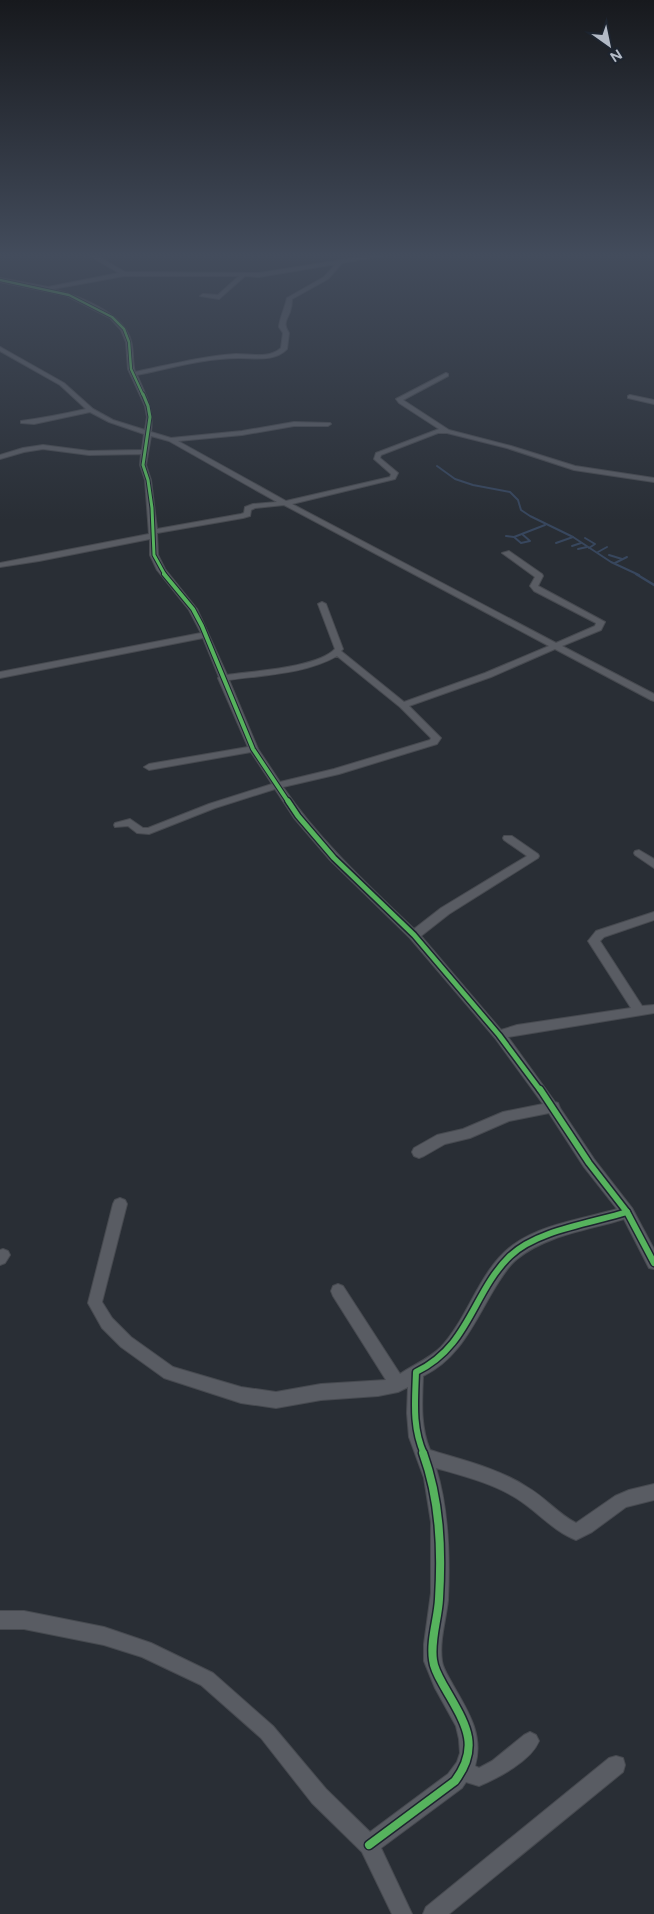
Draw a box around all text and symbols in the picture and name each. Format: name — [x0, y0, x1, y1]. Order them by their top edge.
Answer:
north arrow — [584, 20, 634, 70]
text: N — [607, 45, 625, 66]

